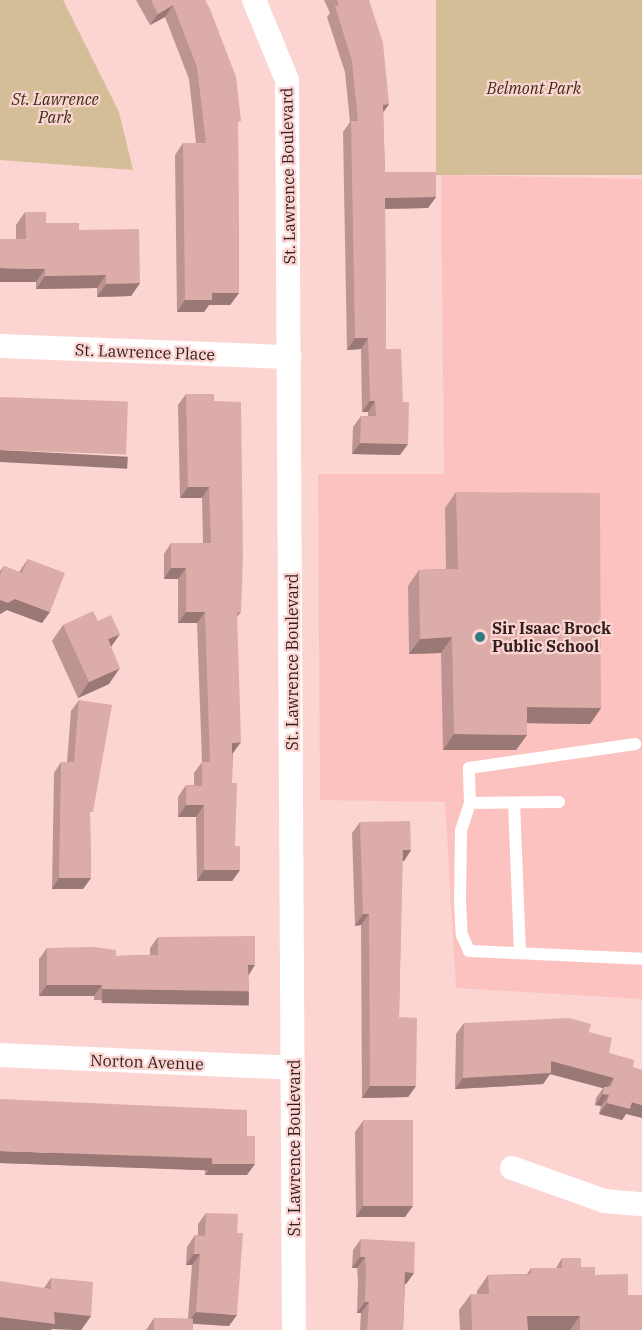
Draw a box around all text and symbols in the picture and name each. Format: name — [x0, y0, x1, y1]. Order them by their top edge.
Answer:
park label: Belmont Park — [487, 78, 581, 98]
street label: St. Lawrence Boulevard — [277, 87, 299, 265]
park label: St. Lawrence Park — [11, 89, 99, 127]
street label: St. Lawrence Place — [75, 340, 215, 364]
street label: St. Lawrence Boulevard — [282, 574, 302, 750]
place label: Sir Isaac Brock Public School — [492, 618, 611, 656]
marker: Sir Isaac Brock Public School — [473, 630, 487, 644]
street label: Norton Avenue — [90, 1050, 204, 1074]
street label: St. Lawrence Boulevard — [284, 1060, 304, 1236]

